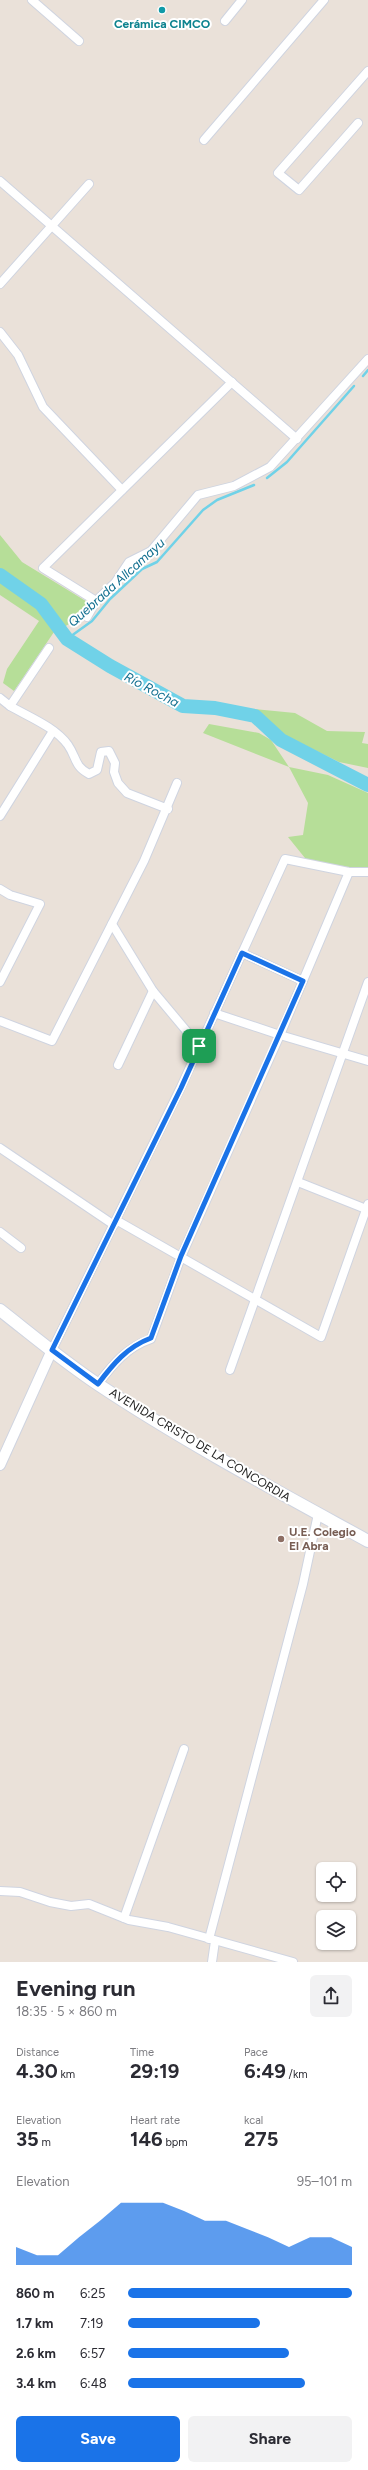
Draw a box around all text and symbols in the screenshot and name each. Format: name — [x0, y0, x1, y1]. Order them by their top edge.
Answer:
marker: Cerámica CIMCO — [157, 5, 167, 15]
place label: Cerámica CIMCO — [114, 17, 211, 31]
water label: Quebrada Allcamayu — [65, 535, 168, 630]
water label: Río Rocha — [122, 669, 182, 710]
pin — [182, 1029, 216, 1063]
icon: arrive — [188, 1035, 210, 1057]
street label: AVENIDA CRISTO DE LA CONCORDIA — [107, 1385, 293, 1505]
place label: U.E. Colegio El Abra — [289, 1525, 356, 1553]
marker: U.E. Colegio El Abra — [276, 1534, 286, 1544]
map controls — [316, 1862, 356, 1950]
button: locate — [316, 1862, 356, 1902]
button: layers — [316, 1910, 356, 1950]
text: Evening run — [16, 1975, 136, 2002]
button: share — [310, 1975, 352, 2017]
text: 18:35 · 5 × 860 m — [16, 2004, 117, 2019]
text: Distance — [16, 2046, 59, 2059]
text: Time — [130, 2046, 154, 2059]
text: Pace — [244, 2046, 268, 2059]
text: 4.30 — [16, 2059, 58, 2083]
text: 29:19 — [130, 2059, 179, 2083]
text: 6:49 — [244, 2059, 286, 2083]
text: km — [58, 2068, 75, 2081]
text: /km — [286, 2068, 308, 2081]
text: Elevation — [16, 2114, 61, 2127]
text: Heart rate — [130, 2114, 180, 2127]
text: kcal — [244, 2114, 263, 2127]
text: 35 — [16, 2127, 39, 2151]
text: 146 — [130, 2127, 163, 2151]
text: 275 — [244, 2127, 278, 2151]
text: m — [39, 2136, 51, 2149]
text: bpm — [163, 2136, 188, 2149]
text: Elevation — [16, 2174, 69, 2189]
text: 95–101 m — [297, 2174, 352, 2189]
text: 860 m — [16, 2286, 54, 2301]
text: 6:25 — [80, 2286, 105, 2301]
text: 1.7 km — [16, 2316, 53, 2331]
text: 7:19 — [80, 2316, 103, 2331]
text: 2.6 km — [16, 2346, 56, 2361]
text: 6:57 — [80, 2346, 105, 2361]
text: 3.4 km — [16, 2376, 56, 2391]
text: 6:48 — [80, 2376, 107, 2391]
button: Save — [16, 2416, 180, 2462]
button: Share — [188, 2416, 352, 2462]

